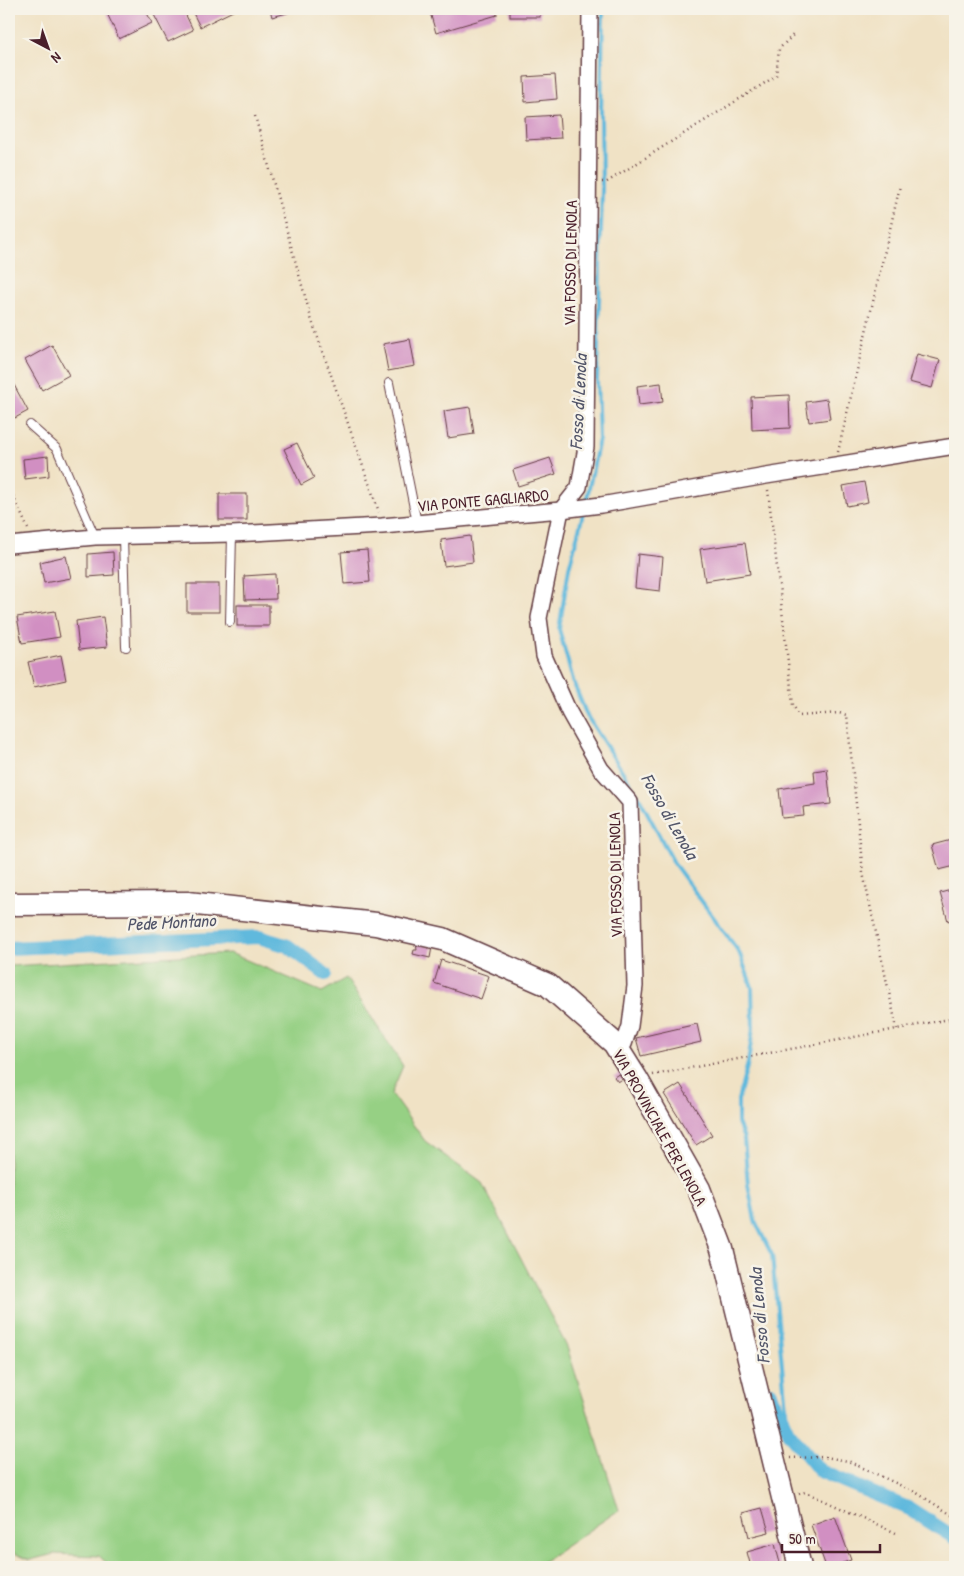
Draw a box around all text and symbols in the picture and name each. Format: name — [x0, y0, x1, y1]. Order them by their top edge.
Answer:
north arrow — [22, 22, 72, 72]
text: N — [47, 49, 66, 68]
street label: VIA FOSSO DI LENOLA — [558, 200, 582, 326]
water label: Fosso di Lenola — [563, 352, 593, 450]
street label: VIA PONTE GAGLIARDO — [416, 483, 550, 517]
water label: Fosso di Lenola — [635, 768, 706, 865]
street label: VIA FOSSO DI LENOLA — [603, 812, 627, 938]
water label: Pede Montano — [126, 907, 218, 937]
street label: VIA PROVINCIALE PER LENOLA — [608, 1045, 712, 1210]
water label: Fosso di Lenola — [742, 1265, 776, 1365]
scale bar — [782, 1521, 879, 1553]
text: 50 m — [789, 1528, 816, 1549]

